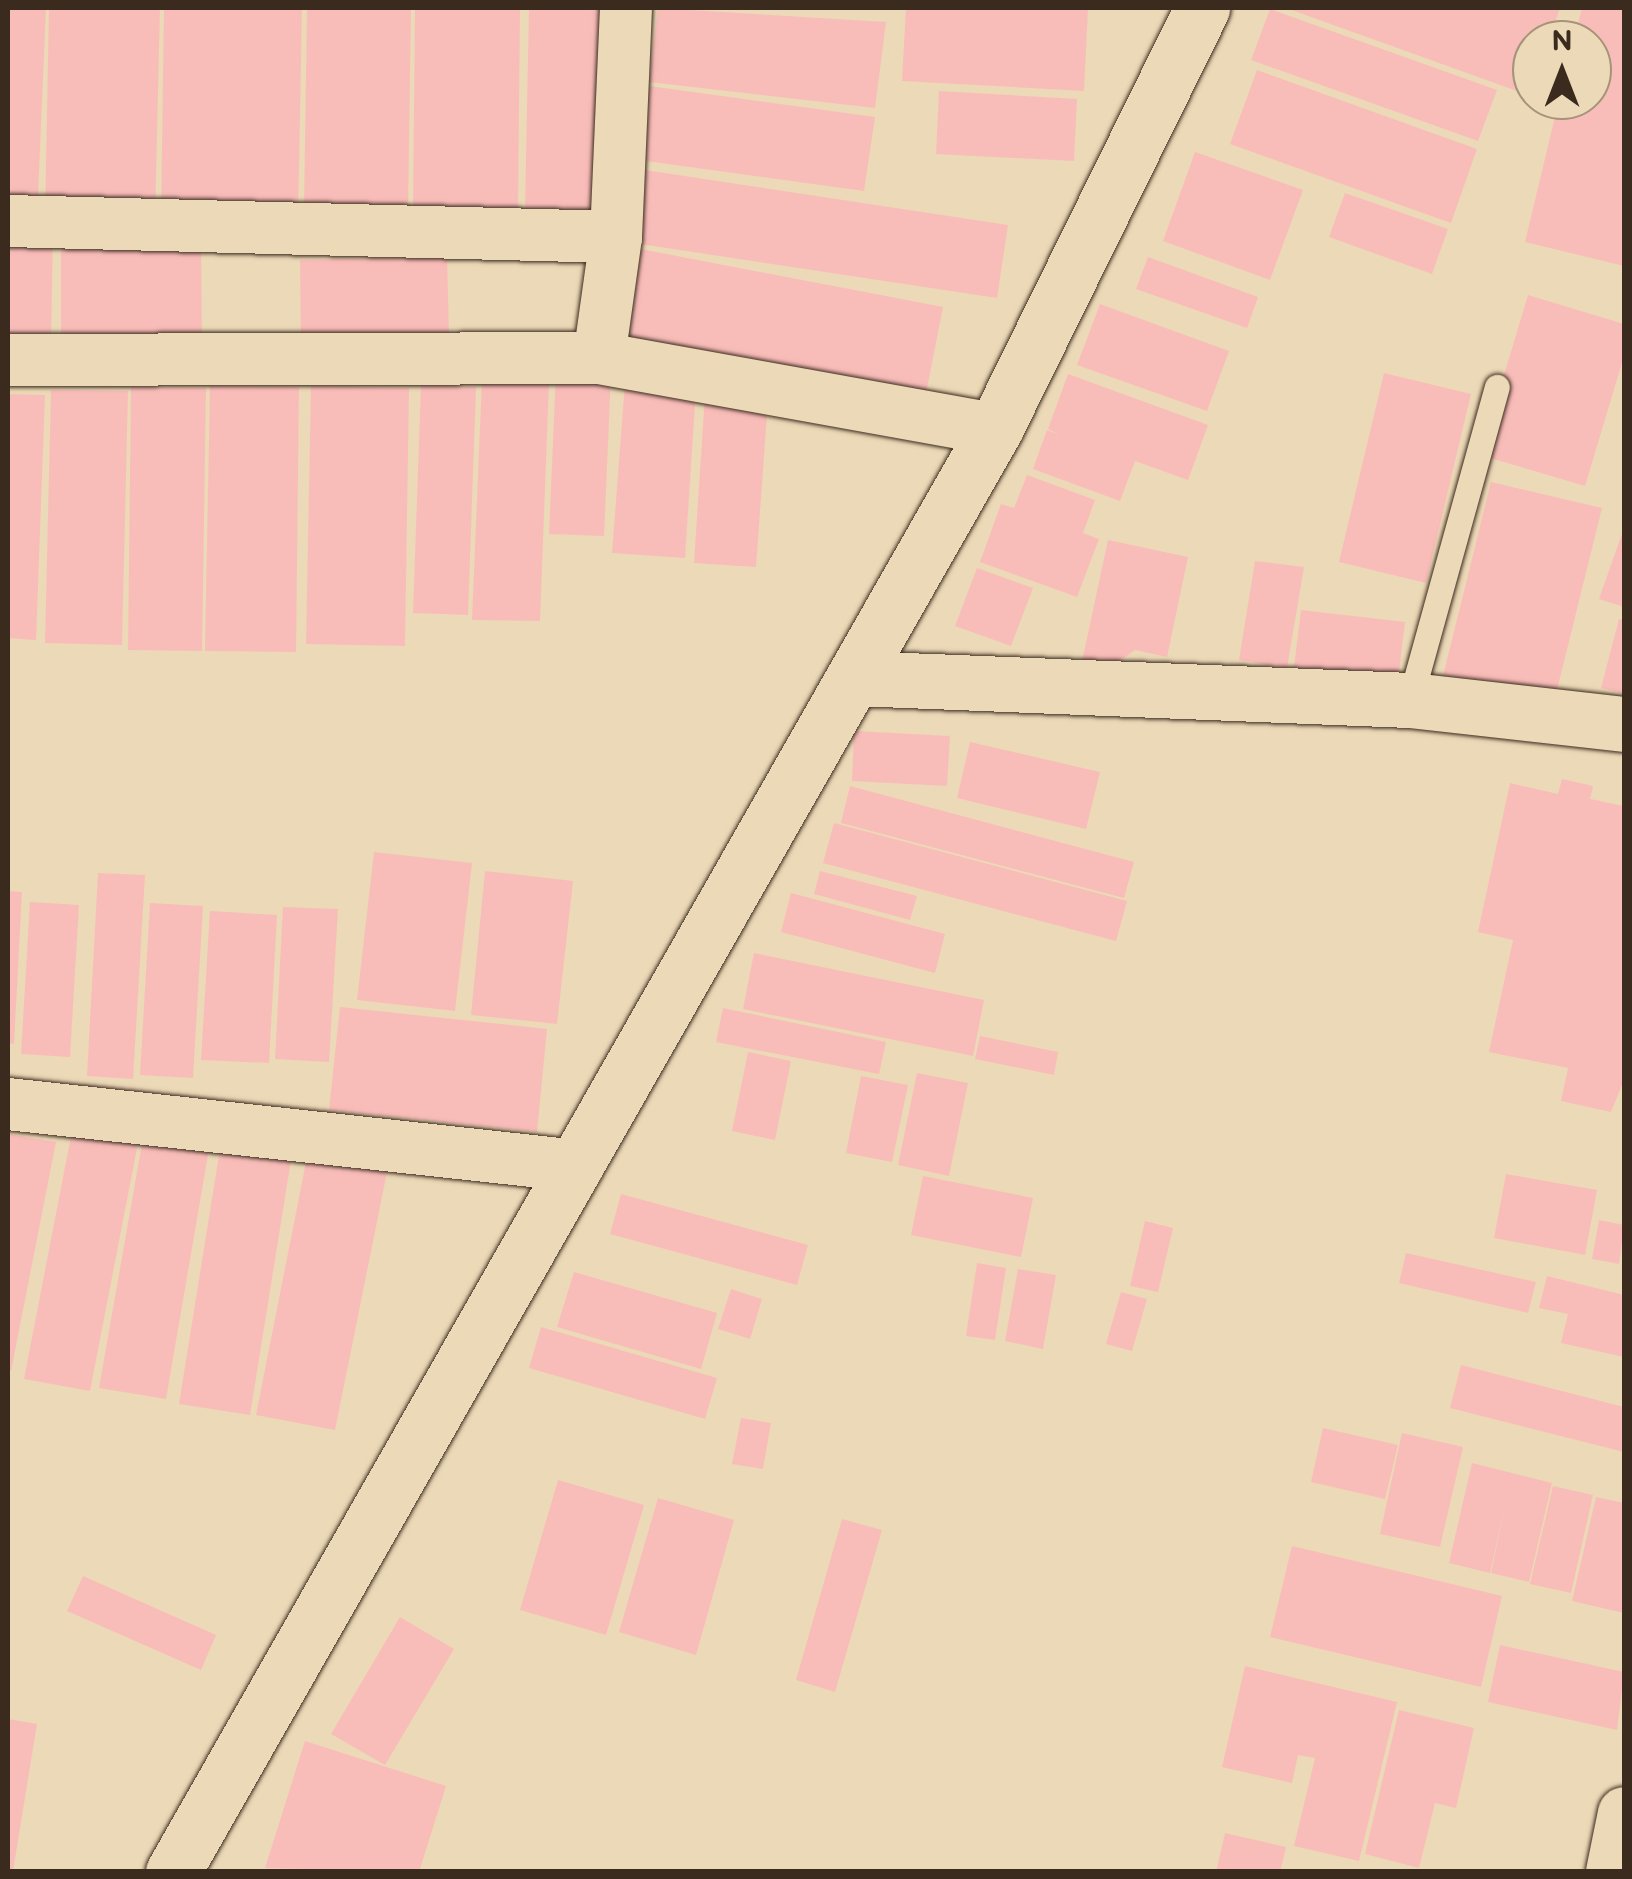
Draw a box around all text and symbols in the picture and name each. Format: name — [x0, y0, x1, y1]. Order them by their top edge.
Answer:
north arrow — [1512, 20, 1612, 120]
text: N — [1551, 25, 1573, 58]

